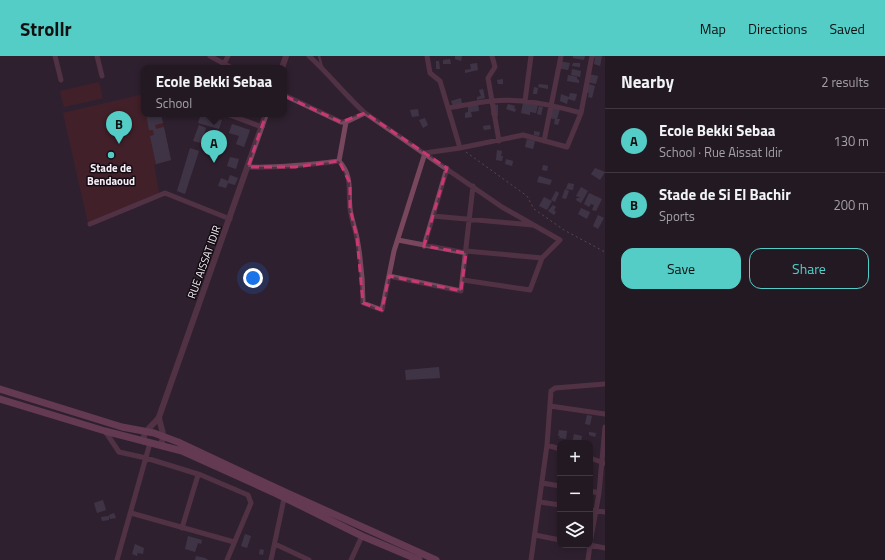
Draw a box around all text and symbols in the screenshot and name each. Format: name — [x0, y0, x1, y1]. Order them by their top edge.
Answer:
text: Strollr — [20, 14, 72, 43]
text: Map — [700, 18, 726, 39]
text: Directions — [748, 18, 807, 39]
text: Saved — [829, 18, 865, 39]
popup — [141, 65, 287, 117]
text: Nearby — [621, 69, 674, 95]
text: Ecole Bekki Sebaa — [156, 70, 272, 93]
text: 2 results — [821, 72, 869, 92]
text: School — [156, 93, 192, 113]
pin: B — [106, 111, 132, 144]
text: Ecole Bekki Sebaa — [659, 119, 776, 142]
pin: A — [201, 130, 227, 163]
text: A — [630, 131, 638, 151]
text: 130 m — [833, 131, 869, 151]
text: School · Rue Aissat Idir — [659, 142, 782, 162]
marker: Stade de Bendaoud — [106, 150, 116, 160]
place label: Stade de Bendaoud — [87, 160, 135, 189]
text: Stade de Si El Bachir — [659, 183, 791, 206]
text: B — [630, 195, 638, 215]
text: 200 m — [833, 195, 869, 215]
text: Sports — [659, 206, 695, 226]
street label: RUE AISSAT IDIR — [183, 223, 225, 301]
button: Save — [621, 248, 741, 289]
button: Share — [749, 248, 869, 289]
your location — [243, 268, 263, 288]
map controls — [557, 440, 593, 548]
button: + — [557, 440, 593, 476]
button: − — [557, 476, 593, 512]
button: layers — [557, 512, 593, 548]

